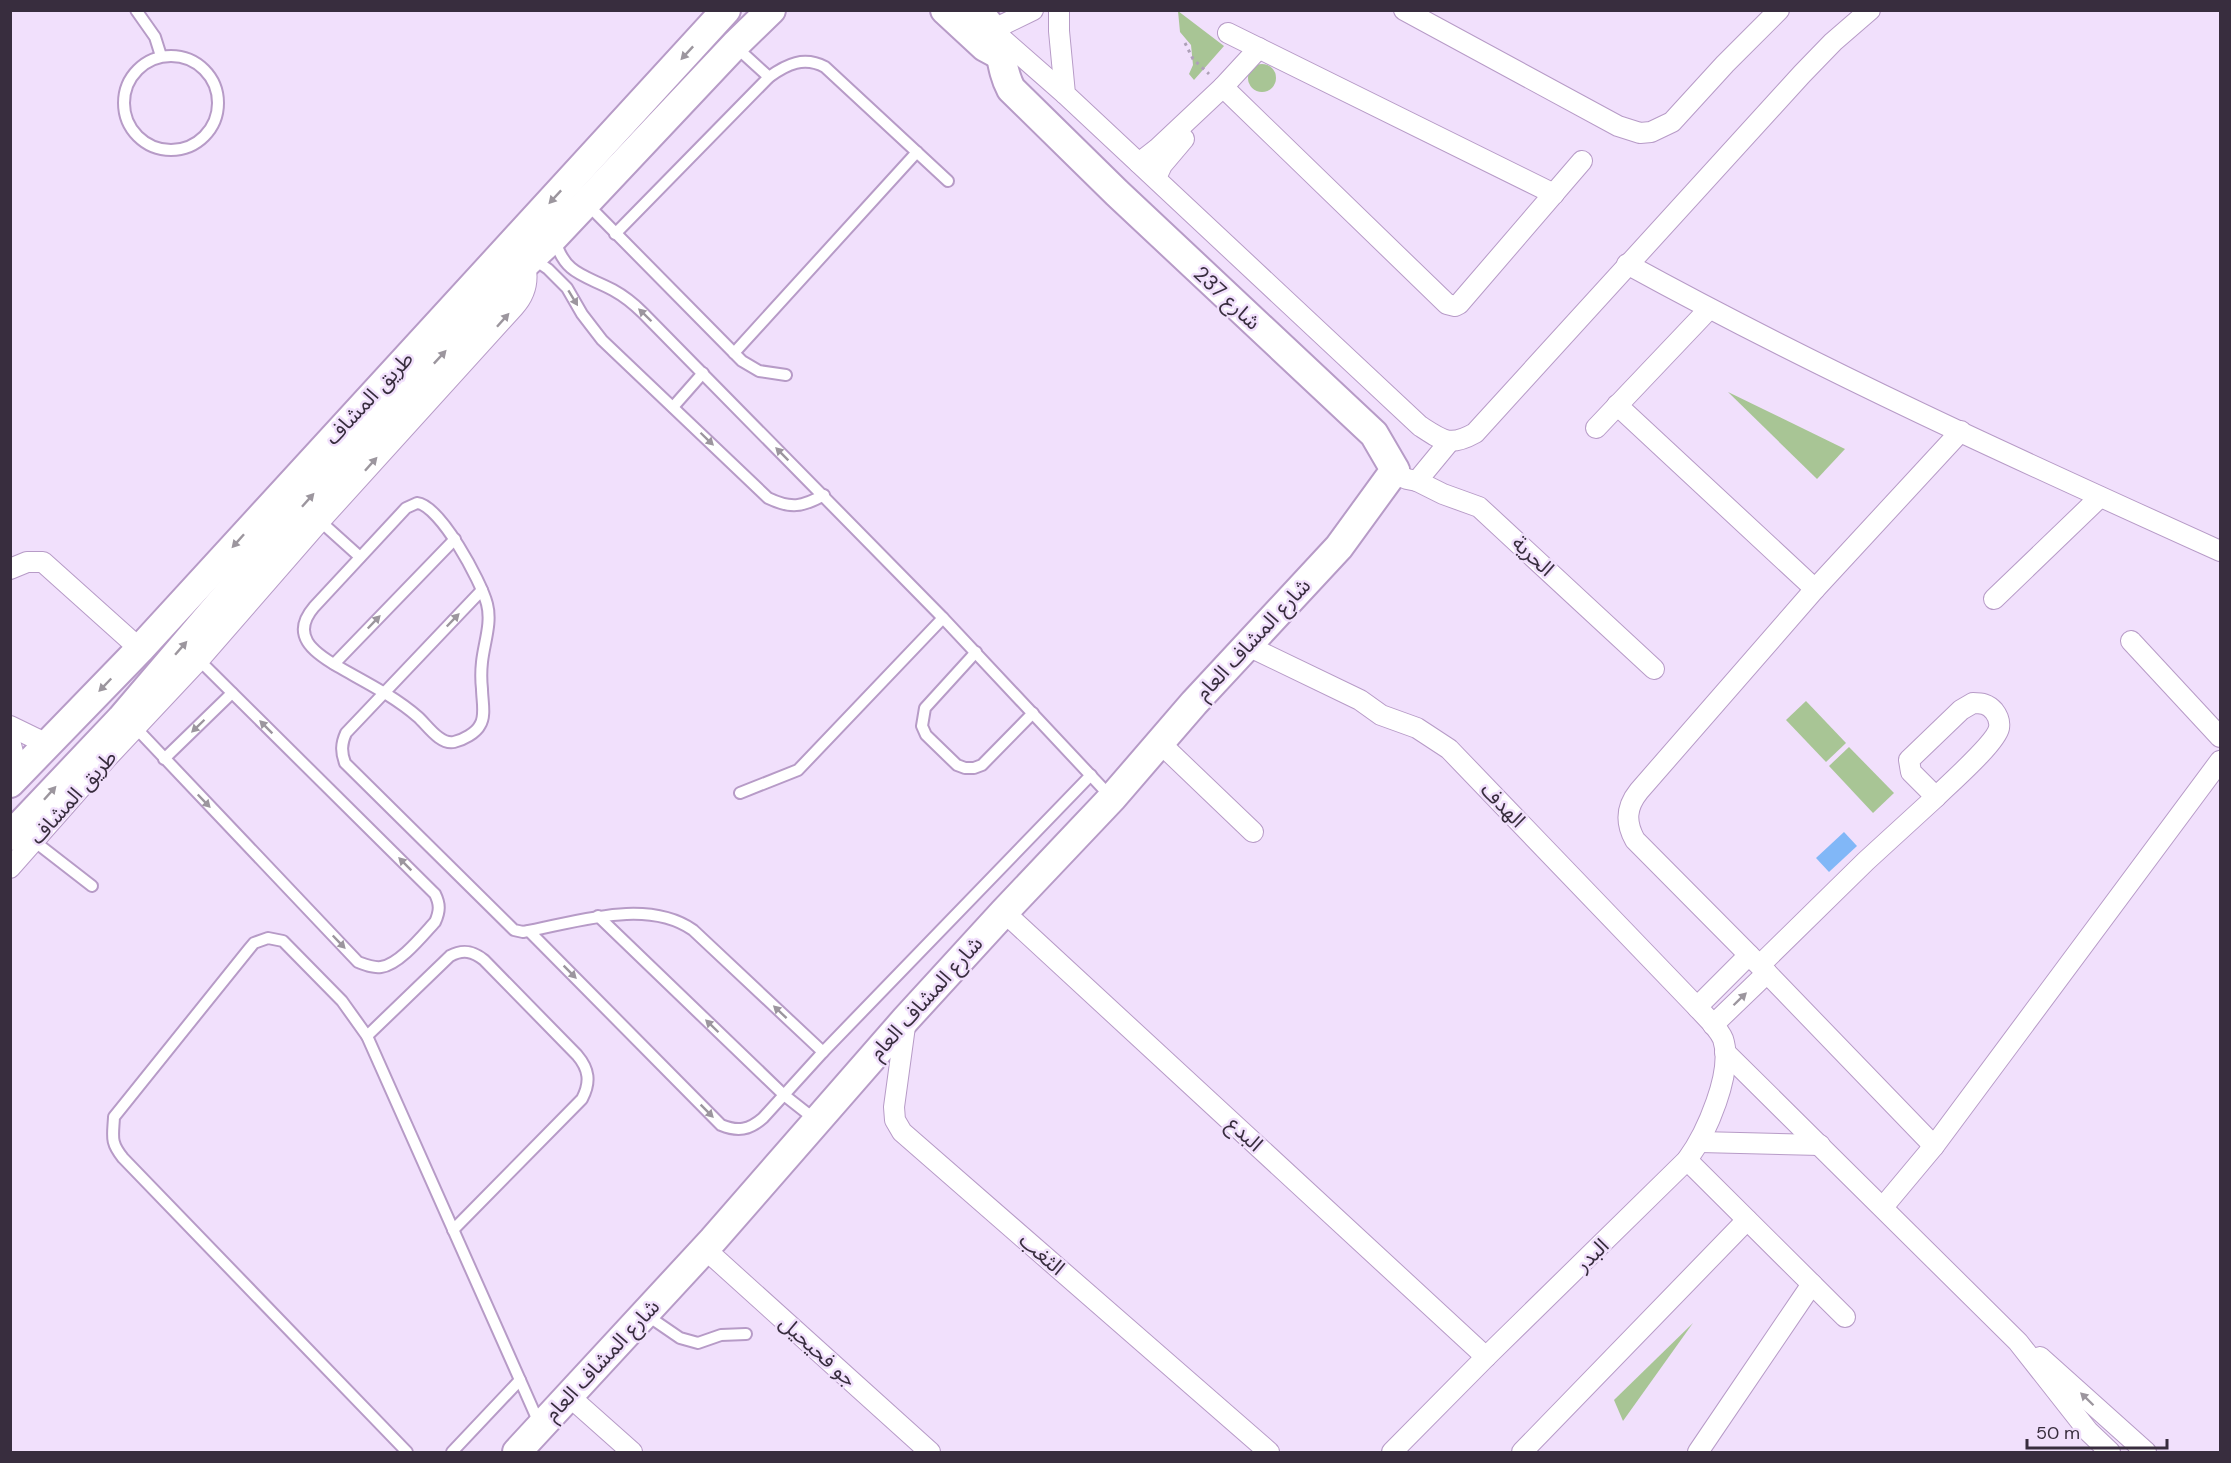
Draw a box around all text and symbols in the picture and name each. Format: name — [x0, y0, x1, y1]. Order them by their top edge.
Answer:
one-way arrow — [680, 46, 694, 61]
one-way arrow — [548, 190, 562, 204]
street label: شارع 237 — [1187, 260, 1266, 337]
one-way arrow — [568, 290, 579, 306]
one-way arrow — [638, 308, 653, 322]
one-way arrow — [496, 313, 509, 328]
street label: طريق المشاف — [319, 345, 419, 451]
one-way arrow — [433, 350, 446, 365]
one-way arrow — [699, 432, 714, 446]
one-way arrow — [776, 447, 790, 461]
one-way arrow — [364, 458, 378, 472]
one-way arrow — [301, 493, 315, 508]
street label: الحرية — [1506, 529, 1560, 583]
one-way arrow — [231, 534, 245, 549]
street label: شارع المشاف العام — [1189, 572, 1318, 707]
one-way arrow — [446, 614, 460, 628]
one-way arrow — [367, 615, 381, 629]
one-way arrow — [174, 641, 187, 656]
one-way arrow — [99, 677, 113, 691]
one-way arrow — [191, 719, 206, 732]
one-way arrow — [259, 720, 274, 734]
street label: طريق المشاف — [23, 744, 123, 850]
street label: الهدف — [1475, 776, 1531, 834]
one-way arrow — [43, 785, 57, 800]
one-way arrow — [197, 794, 211, 808]
one-way arrow — [399, 857, 413, 871]
street label: شارع المشاف العام — [863, 930, 990, 1067]
one-way arrow — [332, 934, 345, 949]
one-way arrow — [563, 965, 577, 980]
one-way arrow — [1733, 992, 1748, 1006]
one-way arrow — [773, 1005, 788, 1019]
one-way arrow — [705, 1019, 719, 1033]
one-way arrow — [700, 1104, 714, 1119]
street label: البدع — [1220, 1110, 1269, 1158]
street label: الثغب — [1013, 1226, 1071, 1282]
street label: البدر — [1568, 1232, 1615, 1278]
street label: شارع المشاف العام — [538, 1293, 667, 1428]
street label: جو فحيحيل — [773, 1309, 863, 1393]
one-way arrow — [2080, 1392, 2095, 1406]
scale bar — [2027, 1412, 2166, 1450]
text: 50 m — [2036, 1421, 2080, 1445]

